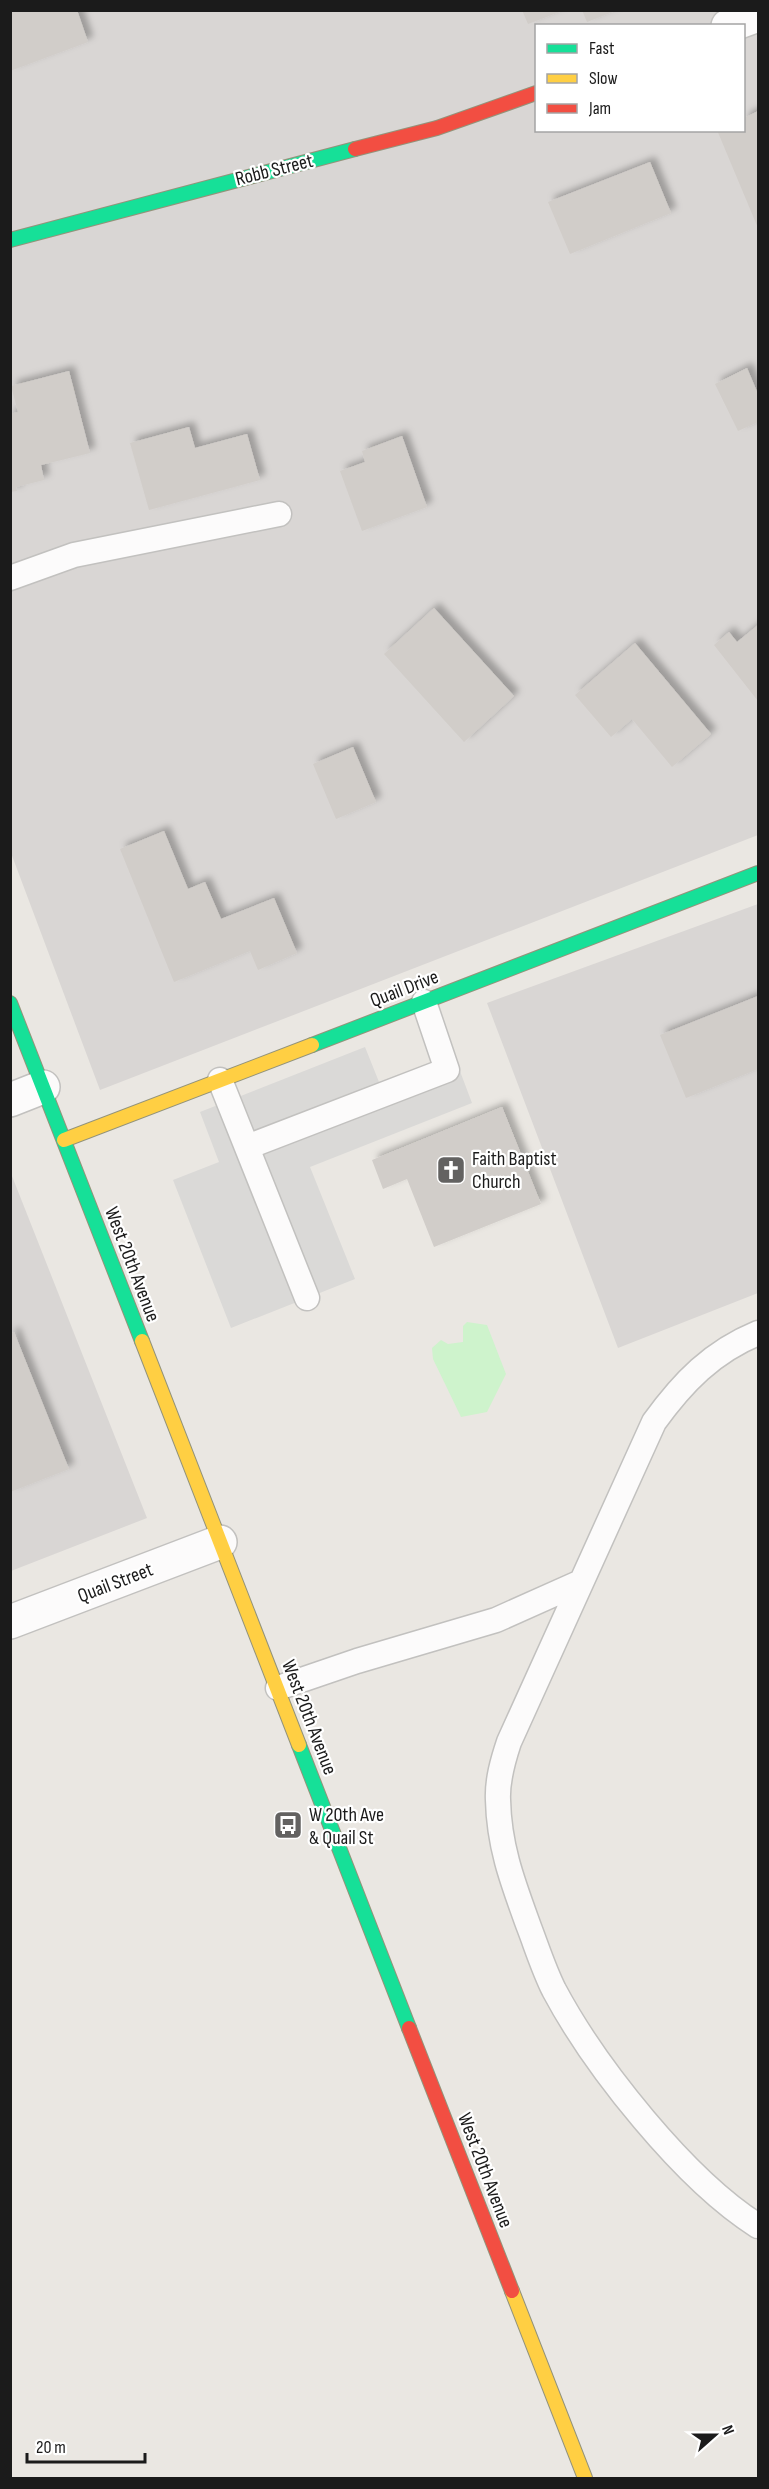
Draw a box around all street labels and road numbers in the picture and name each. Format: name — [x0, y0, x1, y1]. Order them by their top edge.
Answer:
street label: Robb Street — [233, 149, 316, 191]
street label: Quail Drive — [367, 965, 442, 1013]
street label: West 20th Avenue — [99, 1204, 165, 1325]
street label: Quail Street — [74, 1558, 156, 1608]
street label: West 20th Avenue — [276, 1657, 342, 1778]
street label: West 20th Avenue — [452, 2110, 518, 2231]

